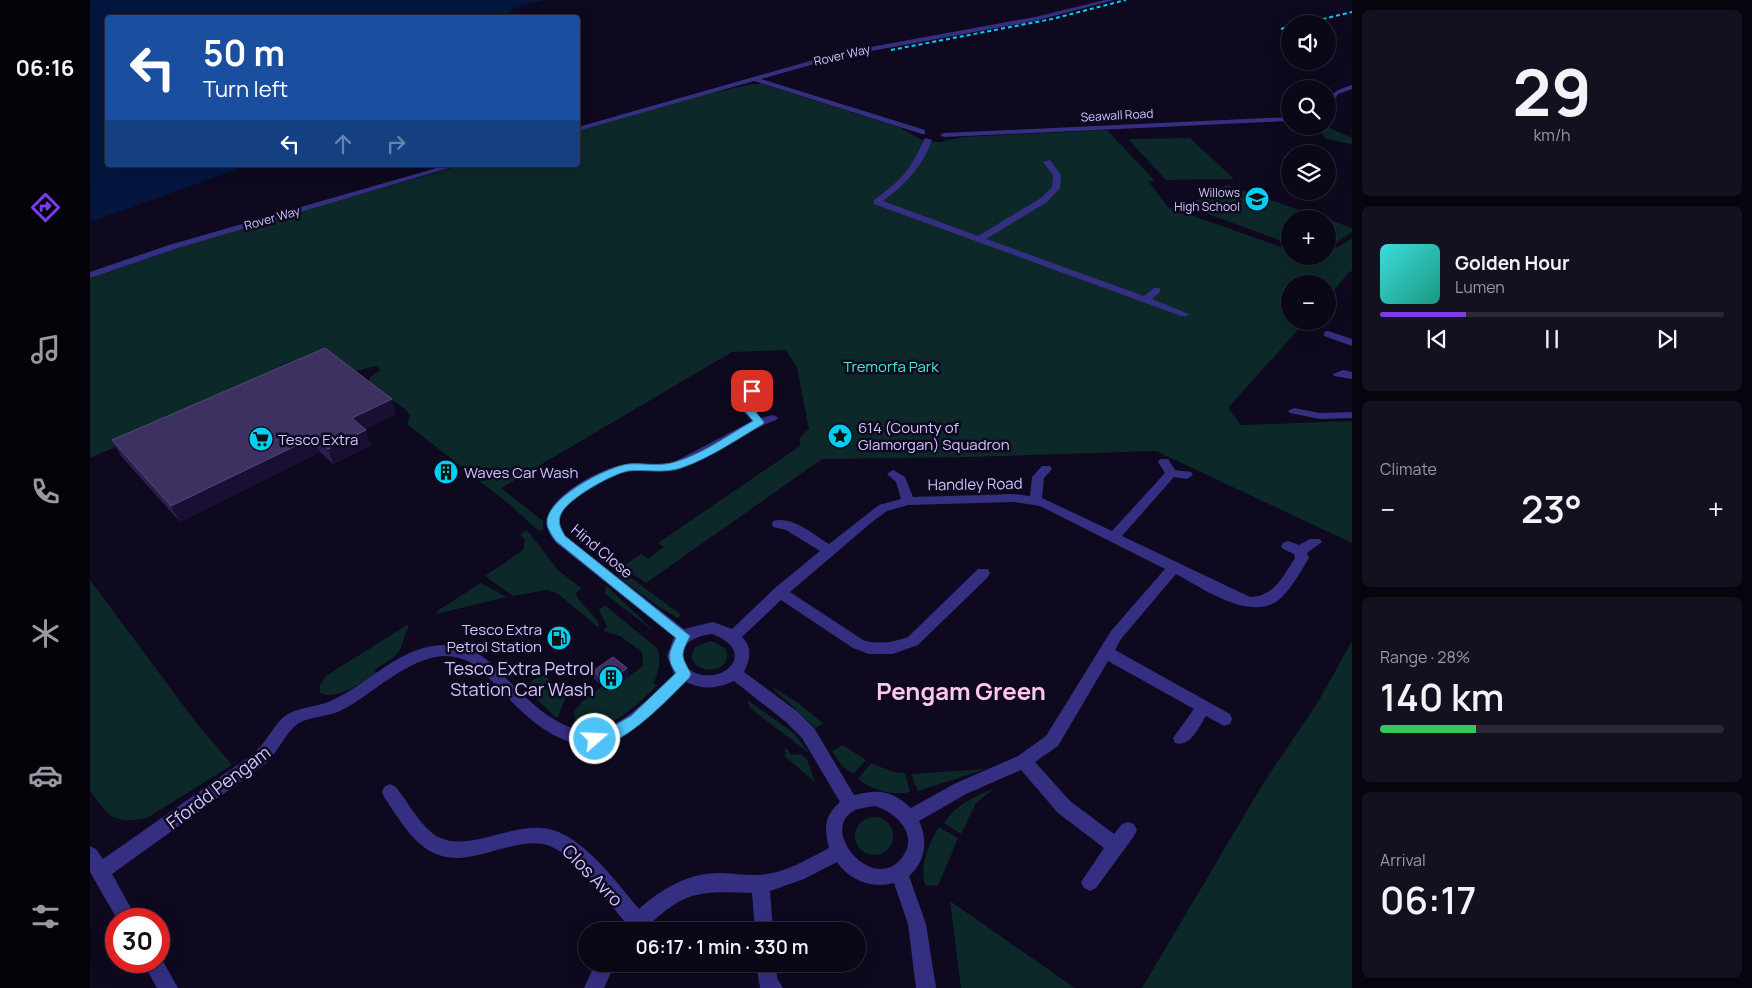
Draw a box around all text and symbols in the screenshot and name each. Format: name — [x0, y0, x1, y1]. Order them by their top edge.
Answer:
map controls — [1281, 15, 1336, 330]
button: sound — [1281, 15, 1336, 70]
text: 50 m — [203, 29, 285, 77]
icon: left — [120, 35, 185, 100]
street label: Rover Way — [812, 40, 873, 70]
text: 29 — [1512, 47, 1592, 136]
text: 06:16 — [16, 53, 75, 83]
text: Turn left — [203, 74, 288, 104]
button: search — [1281, 80, 1336, 135]
street label: Seawall Road — [1080, 105, 1154, 125]
text: km/h — [1533, 124, 1571, 146]
icon: left — [276, 130, 304, 158]
icon: ahead — [329, 130, 357, 158]
icon: right — [382, 130, 410, 158]
button: layers — [1281, 145, 1336, 200]
place label: Willows High School — [1174, 184, 1240, 215]
school or university icon: Willows High School — [1244, 186, 1270, 212]
icon: directions — [28, 190, 63, 225]
street label: Rover Way — [242, 202, 303, 234]
button: + — [1281, 210, 1336, 265]
text: Golden Hour — [1455, 250, 1569, 276]
button: − — [1281, 275, 1336, 330]
text: Lumen — [1455, 276, 1505, 298]
icon: previous — [1423, 325, 1451, 353]
icon: pause — [1538, 325, 1566, 353]
icon: next — [1653, 325, 1681, 353]
icon: music — [28, 332, 63, 367]
park label: Tremorfa Park — [843, 356, 939, 377]
pin — [731, 370, 773, 412]
icon: arrive — [738, 377, 766, 405]
place label: 614 (County of Glamorgan) Squadron — [858, 417, 1010, 455]
place icon: 614 (County of Glamorgan) Squadron — [827, 423, 853, 449]
supermarket icon: Tesco Extra — [248, 426, 274, 452]
place label: Tesco Extra — [278, 429, 358, 450]
text: Climate — [1380, 458, 1437, 480]
building icon: Waves Car Wash — [433, 459, 459, 485]
place label: Waves Car Wash — [464, 462, 578, 483]
street label: Handley Road — [927, 473, 1023, 495]
icon: phone — [28, 474, 63, 509]
text: 23° — [1521, 482, 1582, 534]
text: − — [1380, 490, 1395, 528]
text: + — [1708, 490, 1724, 528]
street label: Hind Close — [567, 519, 637, 583]
icon: climate — [28, 616, 63, 651]
place label: Tesco Extra Petrol Station — [447, 619, 542, 657]
fuel station icon: Tesco Extra Petrol Station — [546, 625, 572, 651]
text: Range · 28% — [1380, 646, 1470, 668]
place label: Tesco Extra Petrol Station Car Wash — [444, 656, 594, 701]
building icon: Tesco Extra Petrol Station Car Wash — [598, 665, 624, 691]
text: 140 km — [1380, 670, 1504, 722]
district label: Pengam Green — [876, 674, 1046, 707]
position arrow — [568, 712, 620, 764]
street label: Ffordd Pengam — [161, 740, 275, 834]
icon: car — [28, 758, 63, 793]
street label: Clos Avro — [557, 839, 629, 911]
text: Arrival — [1380, 849, 1426, 871]
text: 06:17 — [1380, 873, 1476, 925]
icon: filters — [28, 899, 63, 934]
speed limit sign: 30 — [105, 908, 170, 973]
text: 06:17 · 1 min · 330 m — [636, 934, 808, 960]

